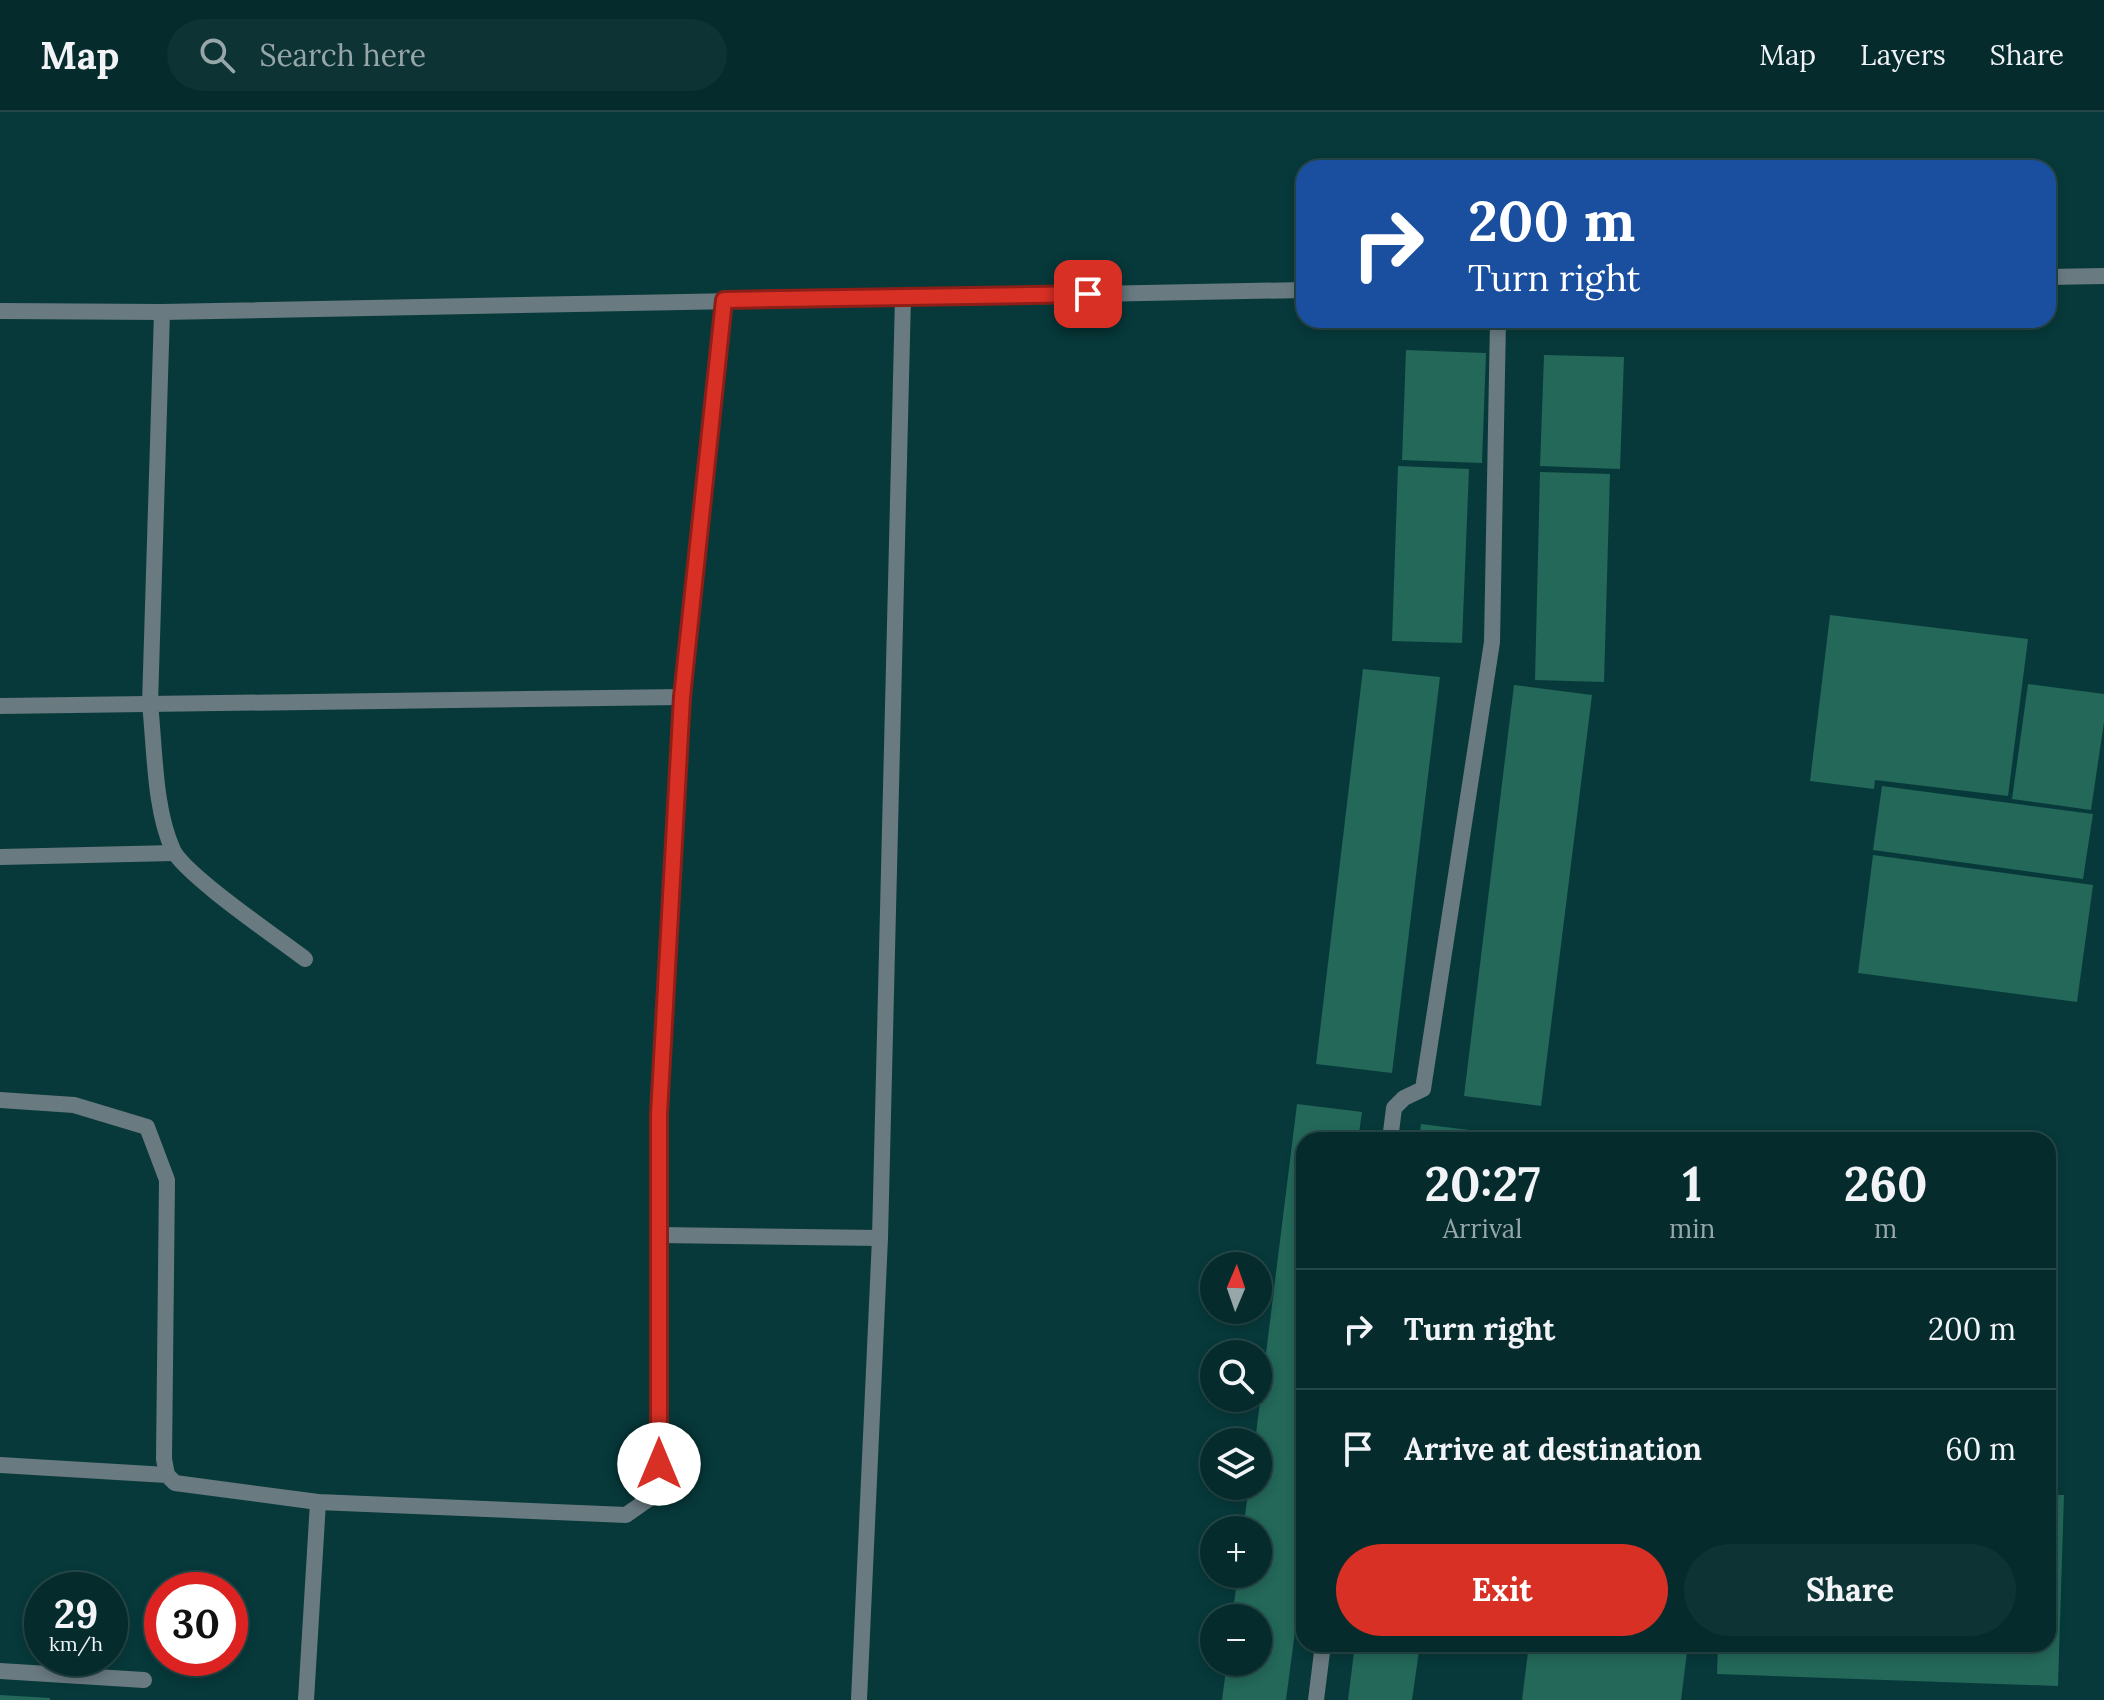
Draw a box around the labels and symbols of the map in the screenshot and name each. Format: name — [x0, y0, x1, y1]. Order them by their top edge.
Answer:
pin — [1054, 260, 1122, 328]
north arrow — [1200, 1252, 1272, 1324]
position arrow — [617, 1422, 701, 1506]
speed limit sign: 30 — [144, 1572, 248, 1676]

